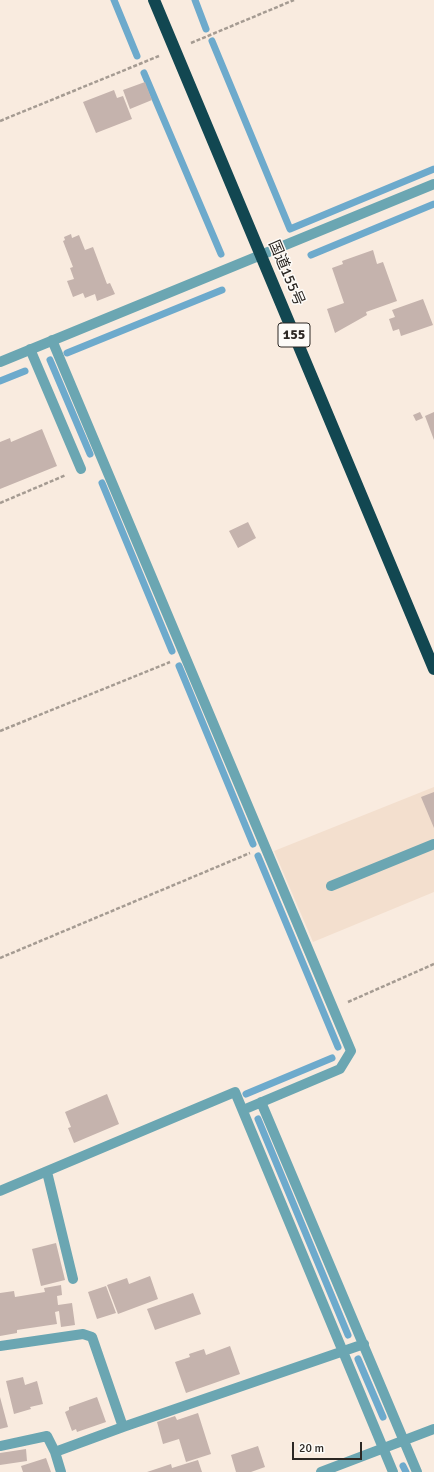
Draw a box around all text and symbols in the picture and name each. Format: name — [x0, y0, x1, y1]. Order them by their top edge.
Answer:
street label: 国道155号 — [264, 238, 308, 308]
road number: 155 — [278, 323, 310, 347]
scale bar — [294, 1434, 364, 1460]
text: 20 m — [299, 1441, 324, 1456]

